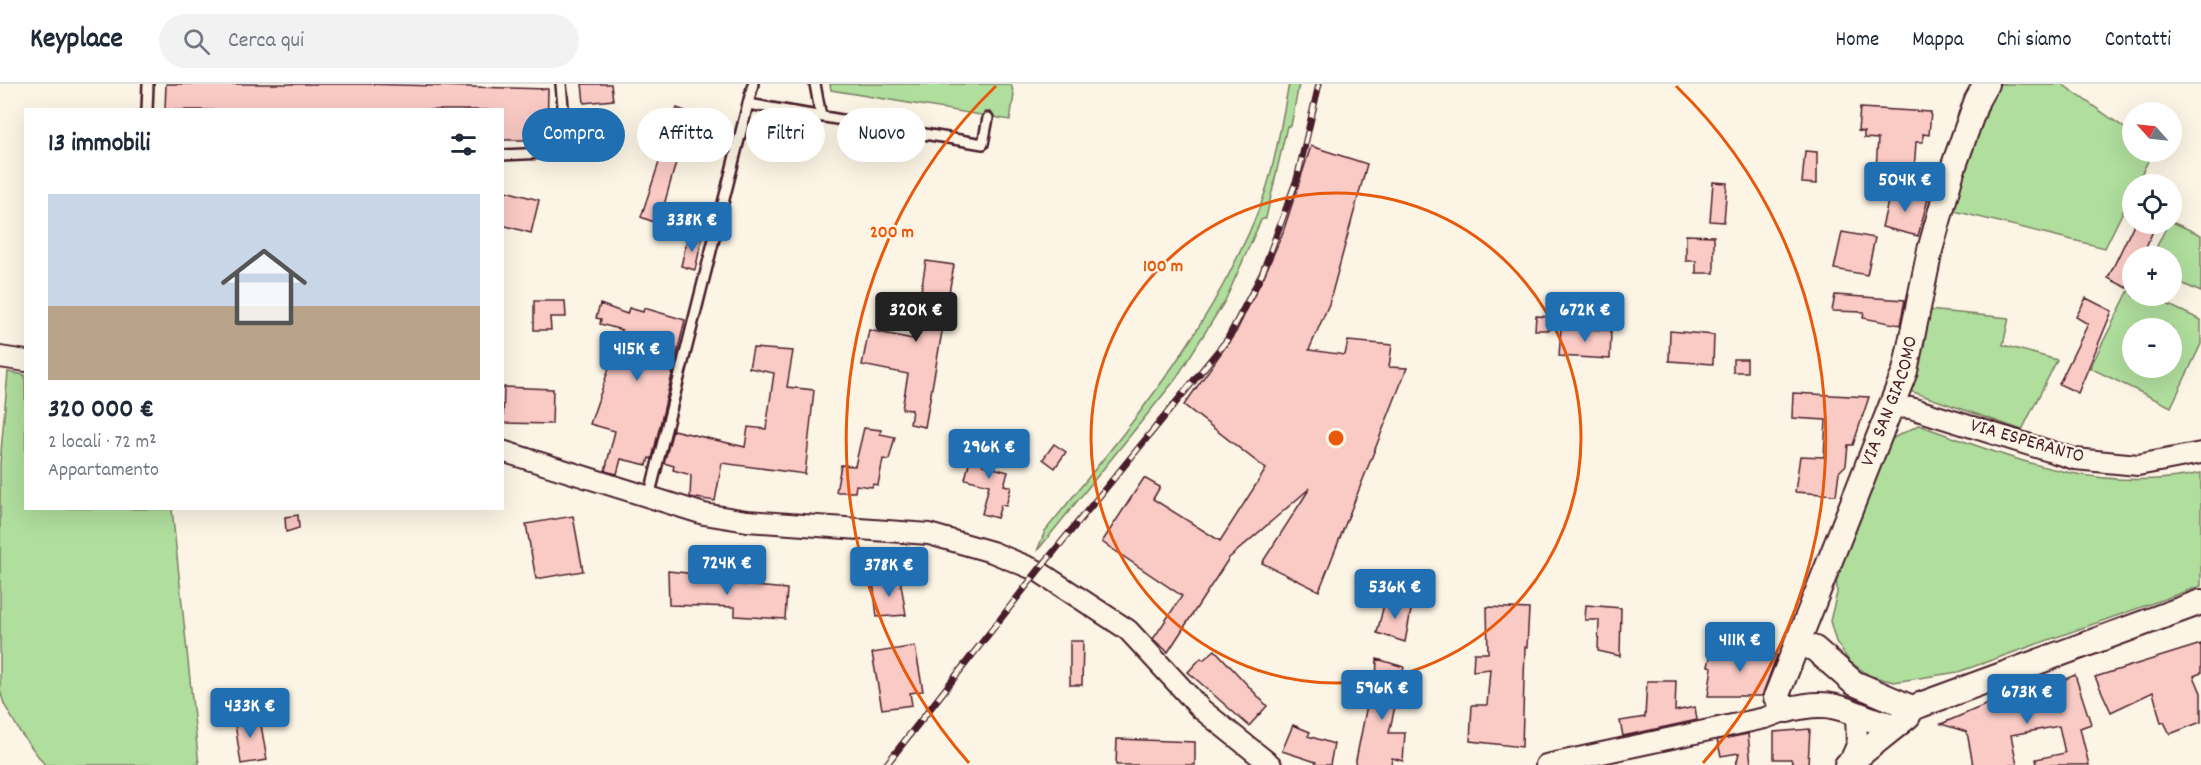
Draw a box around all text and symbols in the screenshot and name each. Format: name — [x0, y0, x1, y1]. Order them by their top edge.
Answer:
search box — [159, 14, 579, 68]
text: Keyplace — [30, 21, 123, 61]
icon: search — [180, 25, 213, 58]
text: Cerca qui — [228, 26, 304, 57]
text: Home — [1836, 26, 1879, 56]
text: Mappa — [1912, 26, 1964, 56]
text: Chi siamo — [1997, 26, 2072, 56]
text: Contatti — [2105, 26, 2171, 56]
north arrow — [2122, 102, 2182, 162]
map controls — [2122, 102, 2182, 378]
chip: Compra — [522, 108, 625, 162]
chip: Affitta — [637, 108, 734, 162]
chip: Filtri — [746, 108, 825, 162]
chip: Nuovo — [837, 108, 926, 162]
text: 13 immobili — [48, 126, 150, 163]
icon: filters — [447, 128, 480, 161]
pin: 504K € — [1856, 162, 1954, 213]
text: 504K € — [1878, 167, 1932, 195]
button: locate — [2122, 174, 2182, 234]
pin: 338K € — [643, 202, 741, 253]
text: 338K € — [667, 207, 717, 235]
text: 200 m — [870, 221, 914, 246]
icon: home — [210, 233, 318, 341]
button: + — [2122, 246, 2182, 306]
text: 100 m — [1143, 255, 1183, 280]
pin: 320K € — [867, 292, 965, 343]
pin: 672K € — [1536, 292, 1634, 343]
text: 320K € — [889, 297, 943, 325]
text: 672K € — [1559, 297, 1611, 325]
button: − — [2122, 318, 2182, 378]
pin: 415K € — [588, 331, 686, 382]
street label: VIA SAN GIACOMO — [1854, 334, 1926, 471]
text: 415K € — [614, 336, 660, 364]
text: 320 000 € — [48, 392, 154, 429]
street label: VIA ESPERANTO — [1967, 412, 2087, 472]
centre of rings — [1326, 428, 1346, 448]
text: 2 locali · 72 m² — [48, 429, 157, 457]
pin: 296K € — [940, 429, 1038, 480]
text: 296K € — [963, 434, 1015, 462]
text: Appartamento — [48, 457, 159, 485]
pin: 724K € — [678, 545, 776, 596]
pin: 378K € — [840, 547, 938, 598]
text: 724K € — [702, 550, 752, 578]
text: 378K € — [864, 552, 914, 580]
pin: 536K € — [1346, 569, 1444, 620]
text: 536K € — [1369, 574, 1421, 602]
pin: 411K € — [1691, 622, 1789, 673]
text: 411K € — [1719, 627, 1761, 655]
pin: 596K € — [1333, 670, 1431, 721]
pin: 673K € — [1978, 674, 2076, 725]
text: 596K € — [1355, 675, 1409, 703]
text: 673K € — [2001, 679, 2053, 707]
pin: 433K € — [201, 688, 299, 739]
text: 433K € — [224, 693, 276, 721]

